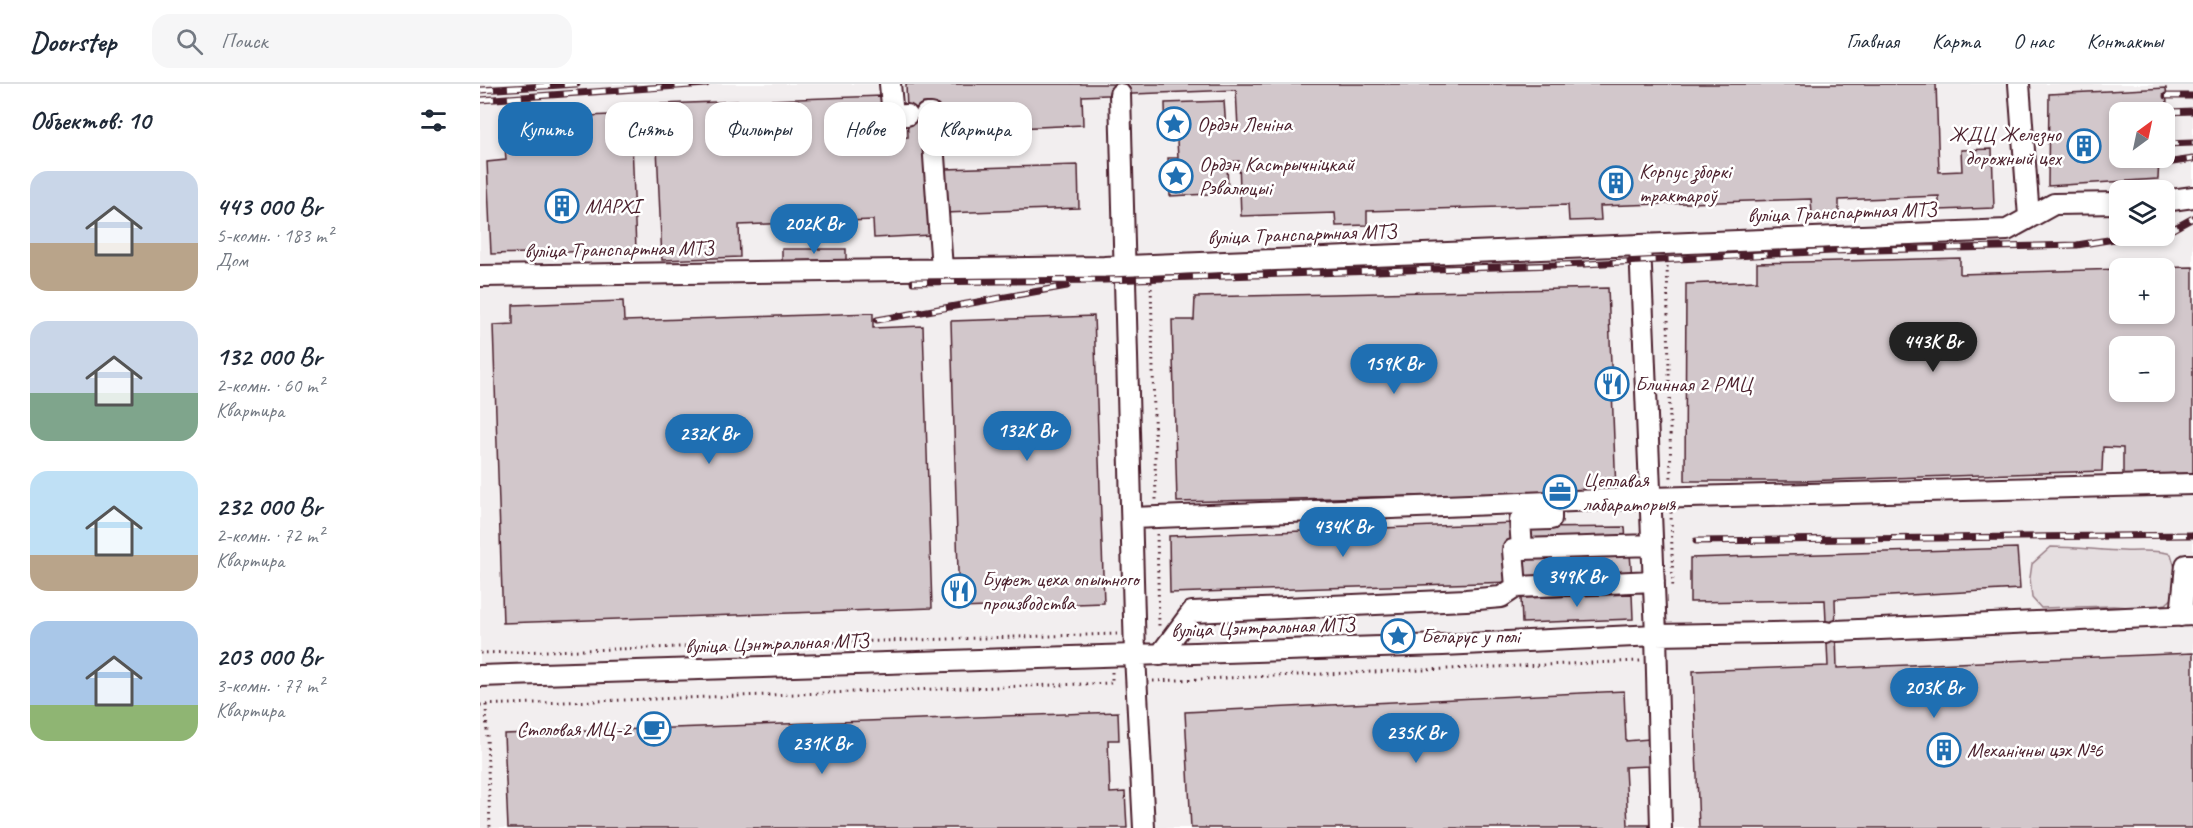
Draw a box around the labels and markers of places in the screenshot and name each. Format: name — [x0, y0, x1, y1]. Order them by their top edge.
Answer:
place icon: Ордэн Леніна — [1156, 106, 1192, 142]
place label: Ордэн Леніна — [1197, 111, 1294, 137]
place label: ЖДЦ Железно дорожный цех — [1949, 121, 2063, 171]
building icon: ЖДЦ Железно дорожный цех — [2066, 128, 2102, 164]
place label: Ордэн Кастрычніцкай Рэвалюцыі — [1199, 151, 1355, 201]
place icon: Ордэн Кастрычніцкай Рэвалюцыі — [1158, 158, 1194, 194]
place label: Корпус зборкі трактароў — [1639, 158, 1734, 208]
building icon: Корпус зборкі трактароў — [1598, 165, 1634, 201]
building icon: МАРХІ — [544, 188, 580, 224]
place label: МАРХІ — [585, 193, 645, 219]
pin: 202K Br — [759, 204, 869, 255]
pin: 443K Br — [1878, 322, 1988, 373]
pin: 159K Br — [1339, 344, 1449, 395]
restaurant icon: Блинная 2 РМЦ — [1594, 366, 1630, 402]
place label: Блинная 2 РМЦ — [1635, 371, 1754, 397]
pin: 132K Br — [972, 411, 1082, 462]
pin: 232K Br — [654, 414, 764, 465]
place label: Цеплавая лабараторыя — [1583, 467, 1677, 517]
office icon: Цеплавая лабараторыя — [1542, 474, 1578, 510]
pin: 434K Br — [1288, 507, 1398, 558]
pin: 349K Br — [1522, 557, 1632, 608]
place label: Буфет цеха опытного производства — [982, 566, 1141, 616]
restaurant icon: Буфет цеха опытного производства — [941, 573, 977, 609]
place icon: Беларус у полі — [1380, 618, 1416, 654]
place label: Беларус у полі — [1421, 623, 1523, 649]
pin: 203K Br — [1879, 668, 1989, 719]
cafe icon: Столовая МЦ-2 — [636, 711, 672, 747]
pin: 235K Br — [1361, 713, 1471, 764]
place label: Столовая МЦ-2 — [516, 716, 633, 742]
pin: 231K Br — [767, 724, 877, 775]
building icon: Механічны цэх №6 — [1926, 732, 1962, 768]
place label: Механічны цэх №6 — [1967, 737, 2103, 763]

